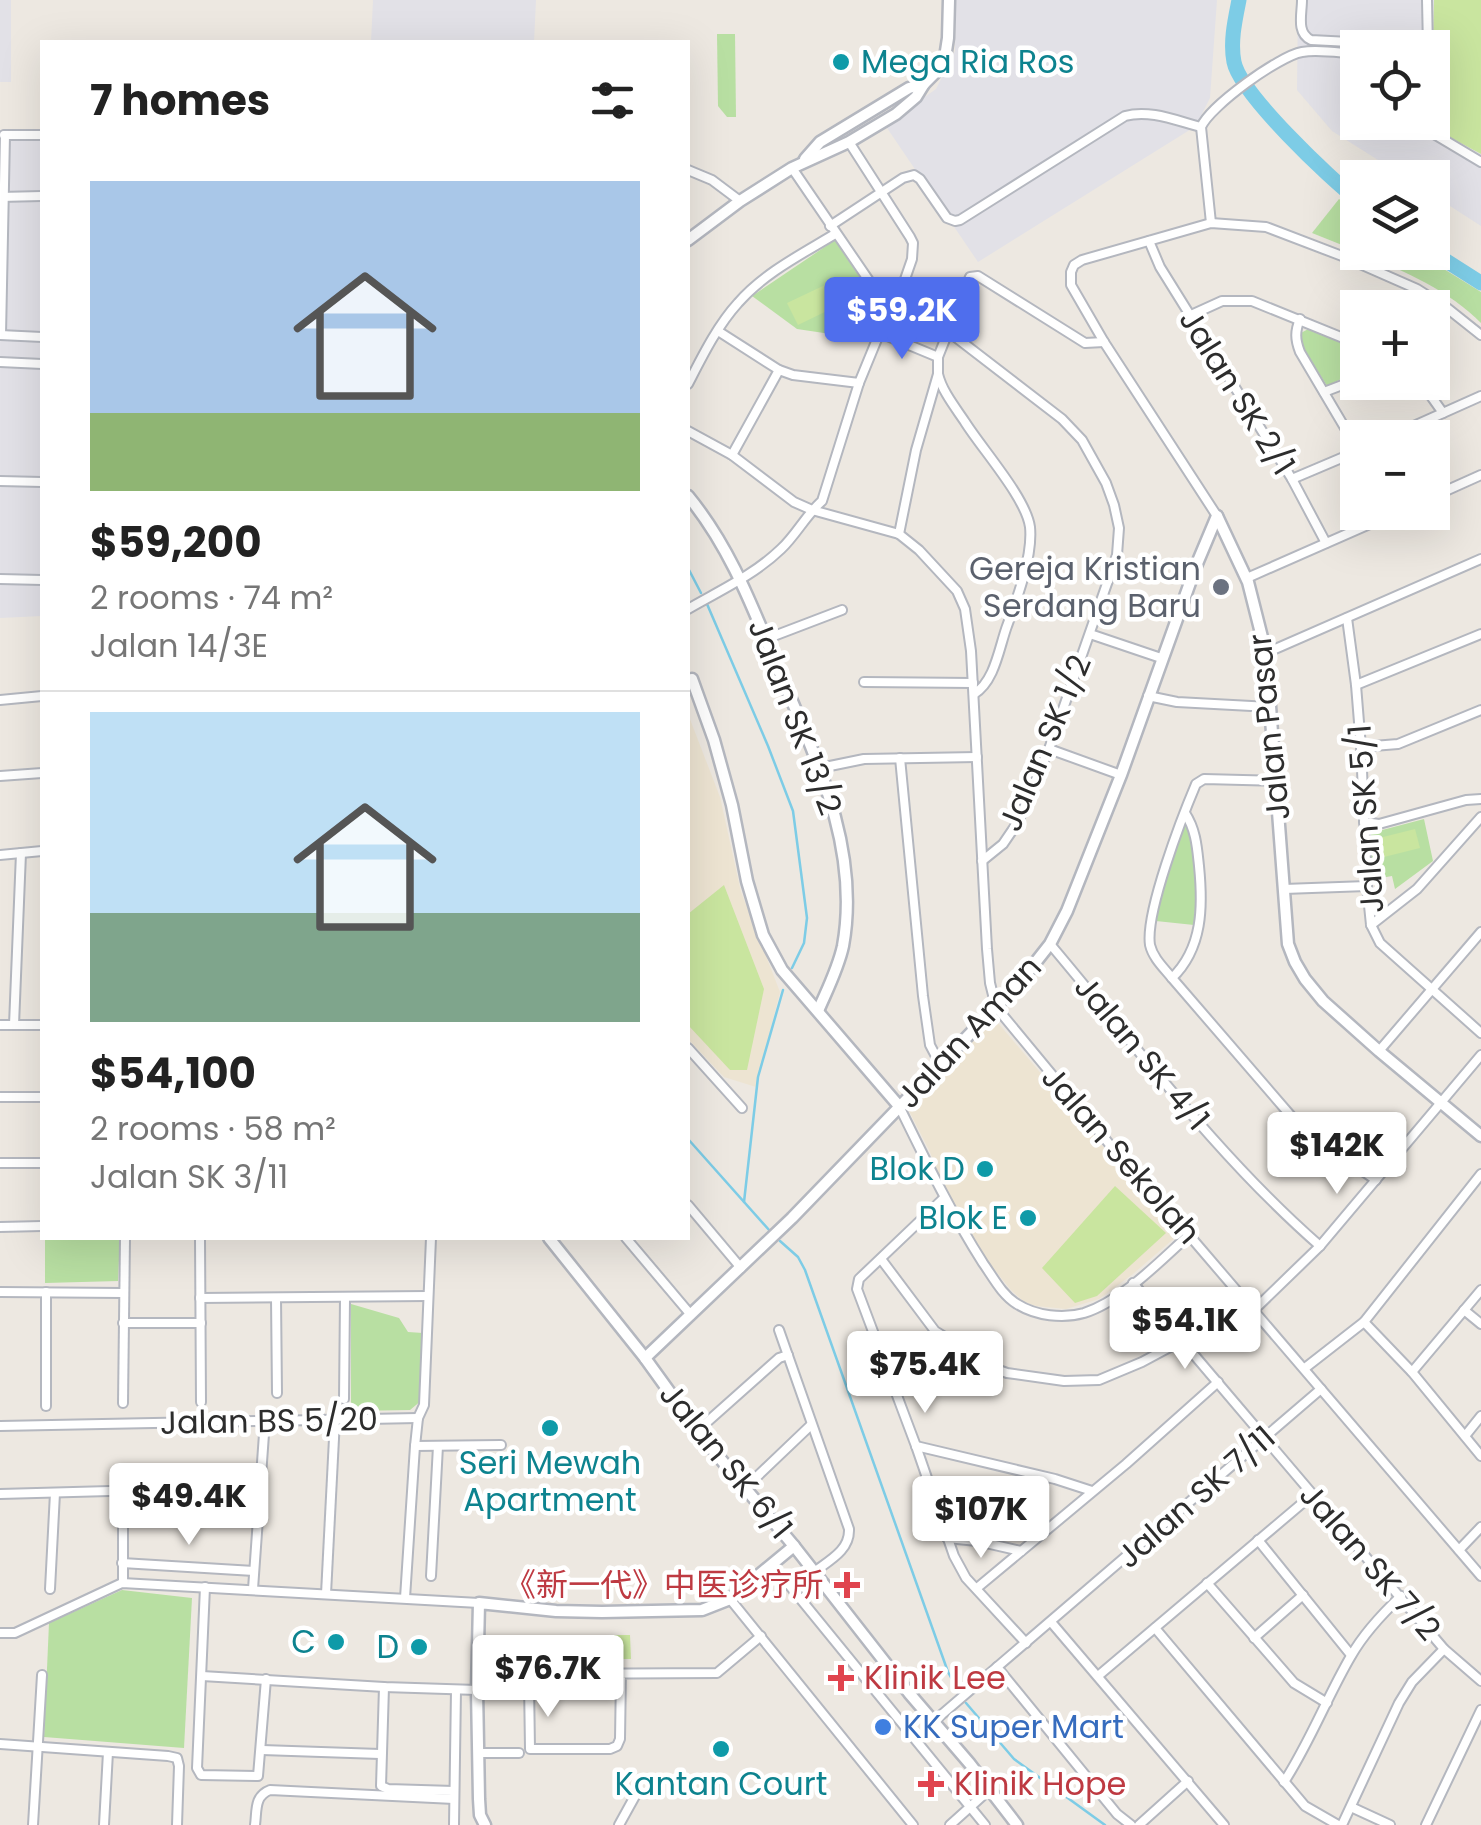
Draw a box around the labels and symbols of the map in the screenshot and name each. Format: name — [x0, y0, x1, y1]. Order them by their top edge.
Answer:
place label: Mega Ria Ros — [861, 39, 1074, 84]
marker: Mega Ria Ros — [830, 51, 852, 73]
pin: $59.2K — [821, 277, 983, 362]
street label: Jalan SK 2/1 — [1169, 300, 1306, 483]
place label: Gereja Kristian Serdang Baru — [969, 546, 1201, 628]
marker: Gereja Kristian Serdang Baru — [1210, 576, 1232, 598]
street label: Jalan SK 13/2 — [737, 612, 853, 821]
street label: Jalan Pasar — [1236, 631, 1301, 823]
street label: Jalan SK 1/2 — [987, 648, 1102, 838]
street label: Jalan SK 5/1 — [1336, 723, 1395, 915]
street label: Jalan Aman — [886, 945, 1051, 1118]
street label: Jalan SK 4/1 — [1064, 966, 1220, 1140]
street label: Jalan Sekolah — [1031, 1056, 1211, 1253]
pin: $142K — [1267, 1112, 1407, 1197]
place label: Blok D — [869, 1146, 965, 1191]
marker: Blok D — [974, 1158, 996, 1180]
place label: Blok E — [919, 1195, 1008, 1240]
marker: Blok E — [1017, 1207, 1039, 1229]
pin: $54.1K — [1104, 1287, 1266, 1372]
pin: $75.4K — [844, 1331, 1006, 1416]
street label: Jalan SK 6/1 — [649, 1373, 803, 1548]
street label: Jalan BS 5/20 — [160, 1396, 378, 1445]
street label: Jalan SK 7/11 — [1107, 1415, 1285, 1578]
marker: Seri Mewah Apartment — [539, 1417, 561, 1439]
place label: Seri Mewah Apartment — [459, 1440, 641, 1522]
pin: $49.4K — [108, 1463, 270, 1548]
street label: Jalan SK 7/2 — [1290, 1473, 1451, 1650]
pin: $107K — [911, 1476, 1051, 1561]
place label: 《新一代》中医诊疗所 — [504, 1562, 824, 1607]
marker: 《新一代》中医诊疗所 — [834, 1572, 860, 1598]
place label: C — [291, 1619, 316, 1664]
place label: D — [376, 1624, 399, 1669]
marker: C — [325, 1631, 347, 1653]
pin: $76.7K — [467, 1635, 629, 1720]
marker: D — [408, 1636, 430, 1658]
place label: Klinik Lee — [864, 1655, 1006, 1700]
marker: Klinik Lee — [828, 1665, 854, 1691]
place label: KK Super Mart — [903, 1704, 1124, 1749]
marker: KK Super Mart — [872, 1716, 894, 1738]
marker: Kantan Court — [710, 1738, 732, 1760]
place label: Kantan Court — [615, 1761, 827, 1806]
place label: Klinik Hope — [954, 1761, 1126, 1806]
marker: Klinik Hope — [918, 1771, 944, 1797]

